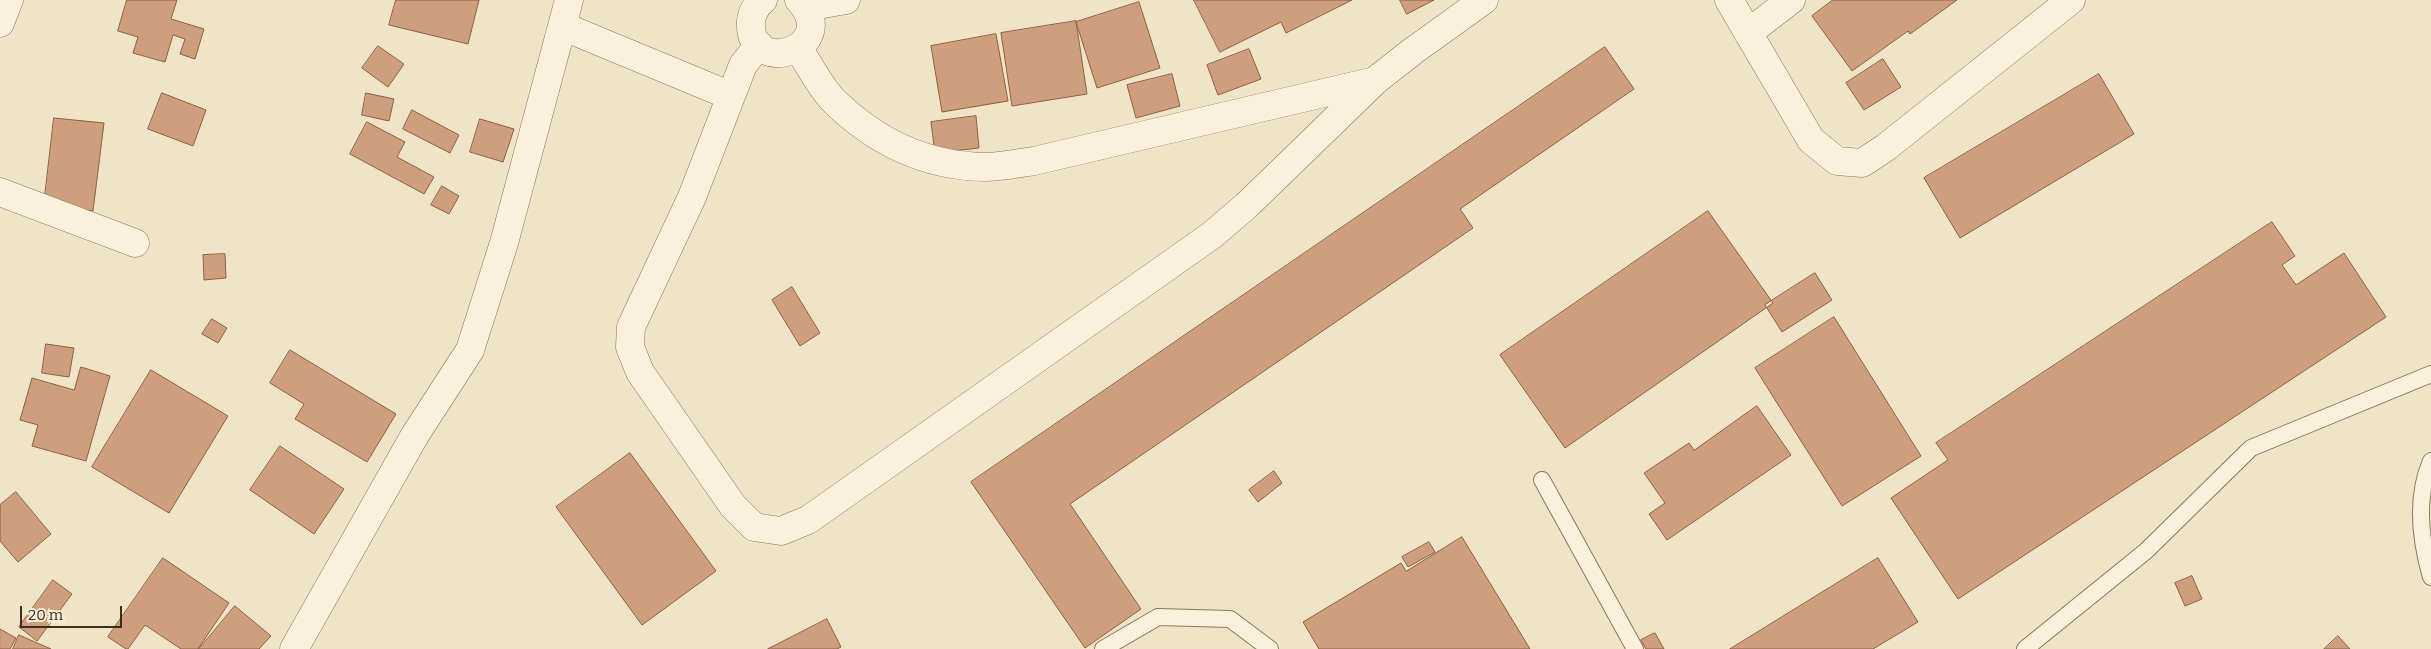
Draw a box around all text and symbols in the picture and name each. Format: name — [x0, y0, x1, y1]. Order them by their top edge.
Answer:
scale bar — [22, 596, 125, 628]
text: 20 m — [28, 606, 63, 624]

